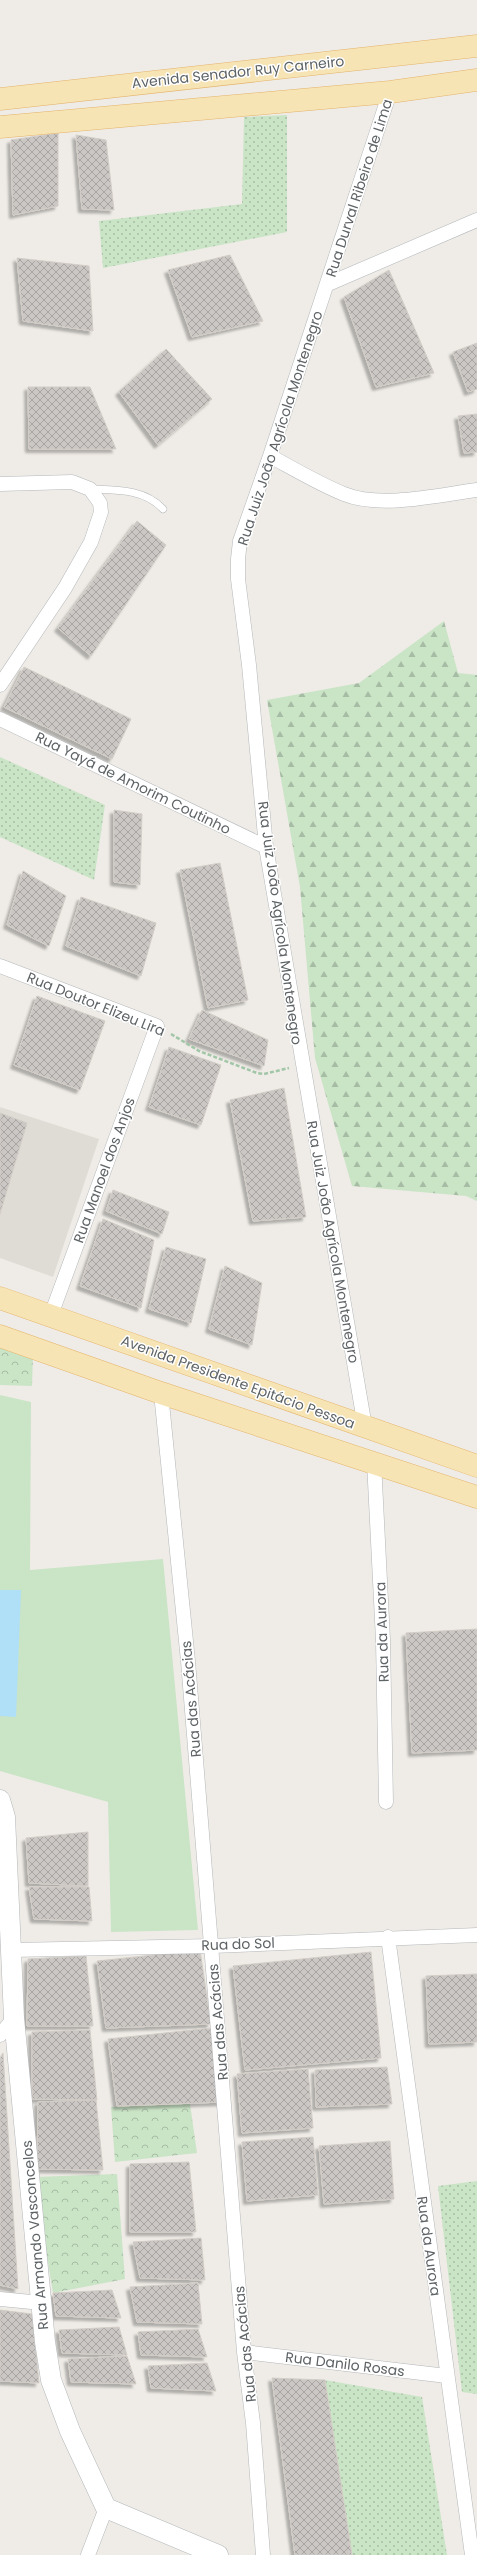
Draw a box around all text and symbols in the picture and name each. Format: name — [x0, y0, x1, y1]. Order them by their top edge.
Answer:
street label: Avenida Senador Ruy Carneiro — [131, 51, 345, 93]
street label: Rua Durval Ribeiro de Lima — [321, 96, 397, 280]
street label: Rua Juiz João Agrícola Montenegro — [233, 308, 328, 548]
street label: Rua Yayá de Amorim Coutinho — [32, 727, 234, 839]
street label: Rua Juiz João Agrícola Montenegro — [253, 800, 307, 1046]
street label: Rua Doutor Elizeu Lira — [24, 967, 168, 1041]
street label: Rua Manoel dos Anjos — [68, 1094, 140, 1246]
street label: Rua Juiz João Agrícola Montenegro — [302, 1119, 364, 1365]
street label: Avenida Presidente Epitácio Pessoa — [118, 1330, 358, 1434]
street label: Rua da Aurora — [370, 1581, 394, 1683]
street label: Rua das Acácias — [176, 1640, 206, 1758]
street label: Rua do Sol — [201, 1933, 275, 1955]
street label: Rua das Acácias — [203, 1963, 233, 2081]
street label: Rua Armando Vasconcelos — [17, 2140, 53, 2330]
street label: Rua da Aurora — [412, 2195, 446, 2297]
street label: Rua das Acácias — [229, 2285, 261, 2403]
street label: Rua Danilo Rosas — [284, 2347, 406, 2381]

